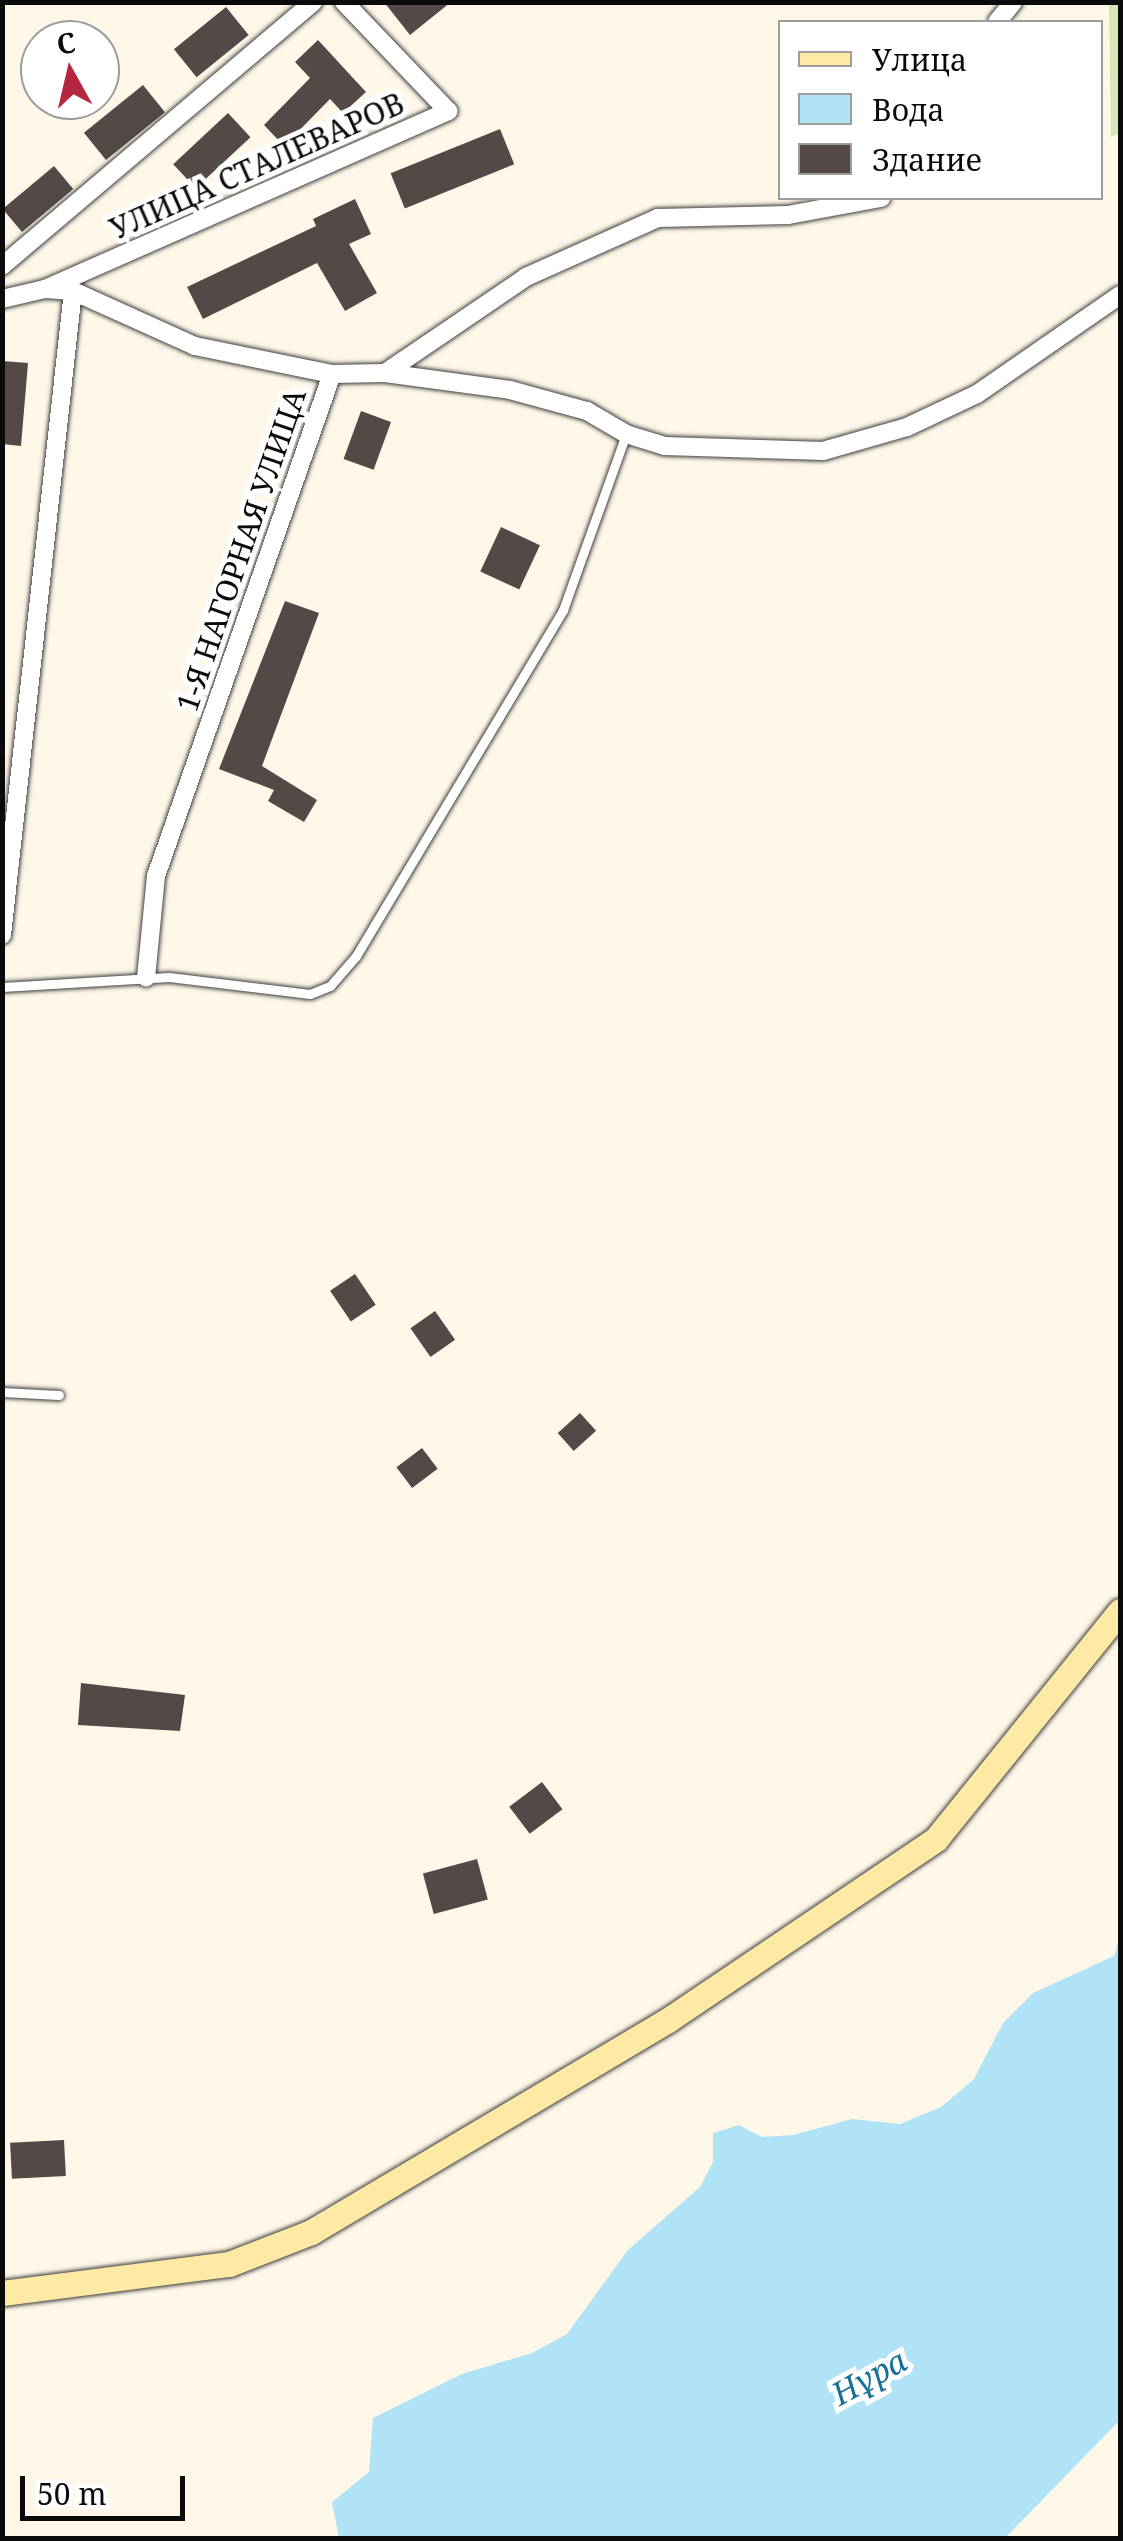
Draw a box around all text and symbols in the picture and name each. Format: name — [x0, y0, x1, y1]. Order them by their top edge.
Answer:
north arrow — [20, 20, 120, 120]
legend — [778, 20, 1103, 200]
text: С — [54, 22, 78, 62]
text: Улица — [872, 39, 967, 80]
street label: УЛИЦА СТАЛЕВАРОВ — [104, 85, 410, 247]
text: Вода — [872, 89, 945, 130]
text: Здание — [872, 139, 982, 180]
street label: 1-Я НАГОРНАЯ УЛИЦА — [169, 384, 313, 716]
water label: Нұра — [825, 2341, 913, 2413]
scale bar — [25, 2456, 190, 2518]
text: 50 m — [37, 2473, 107, 2514]

